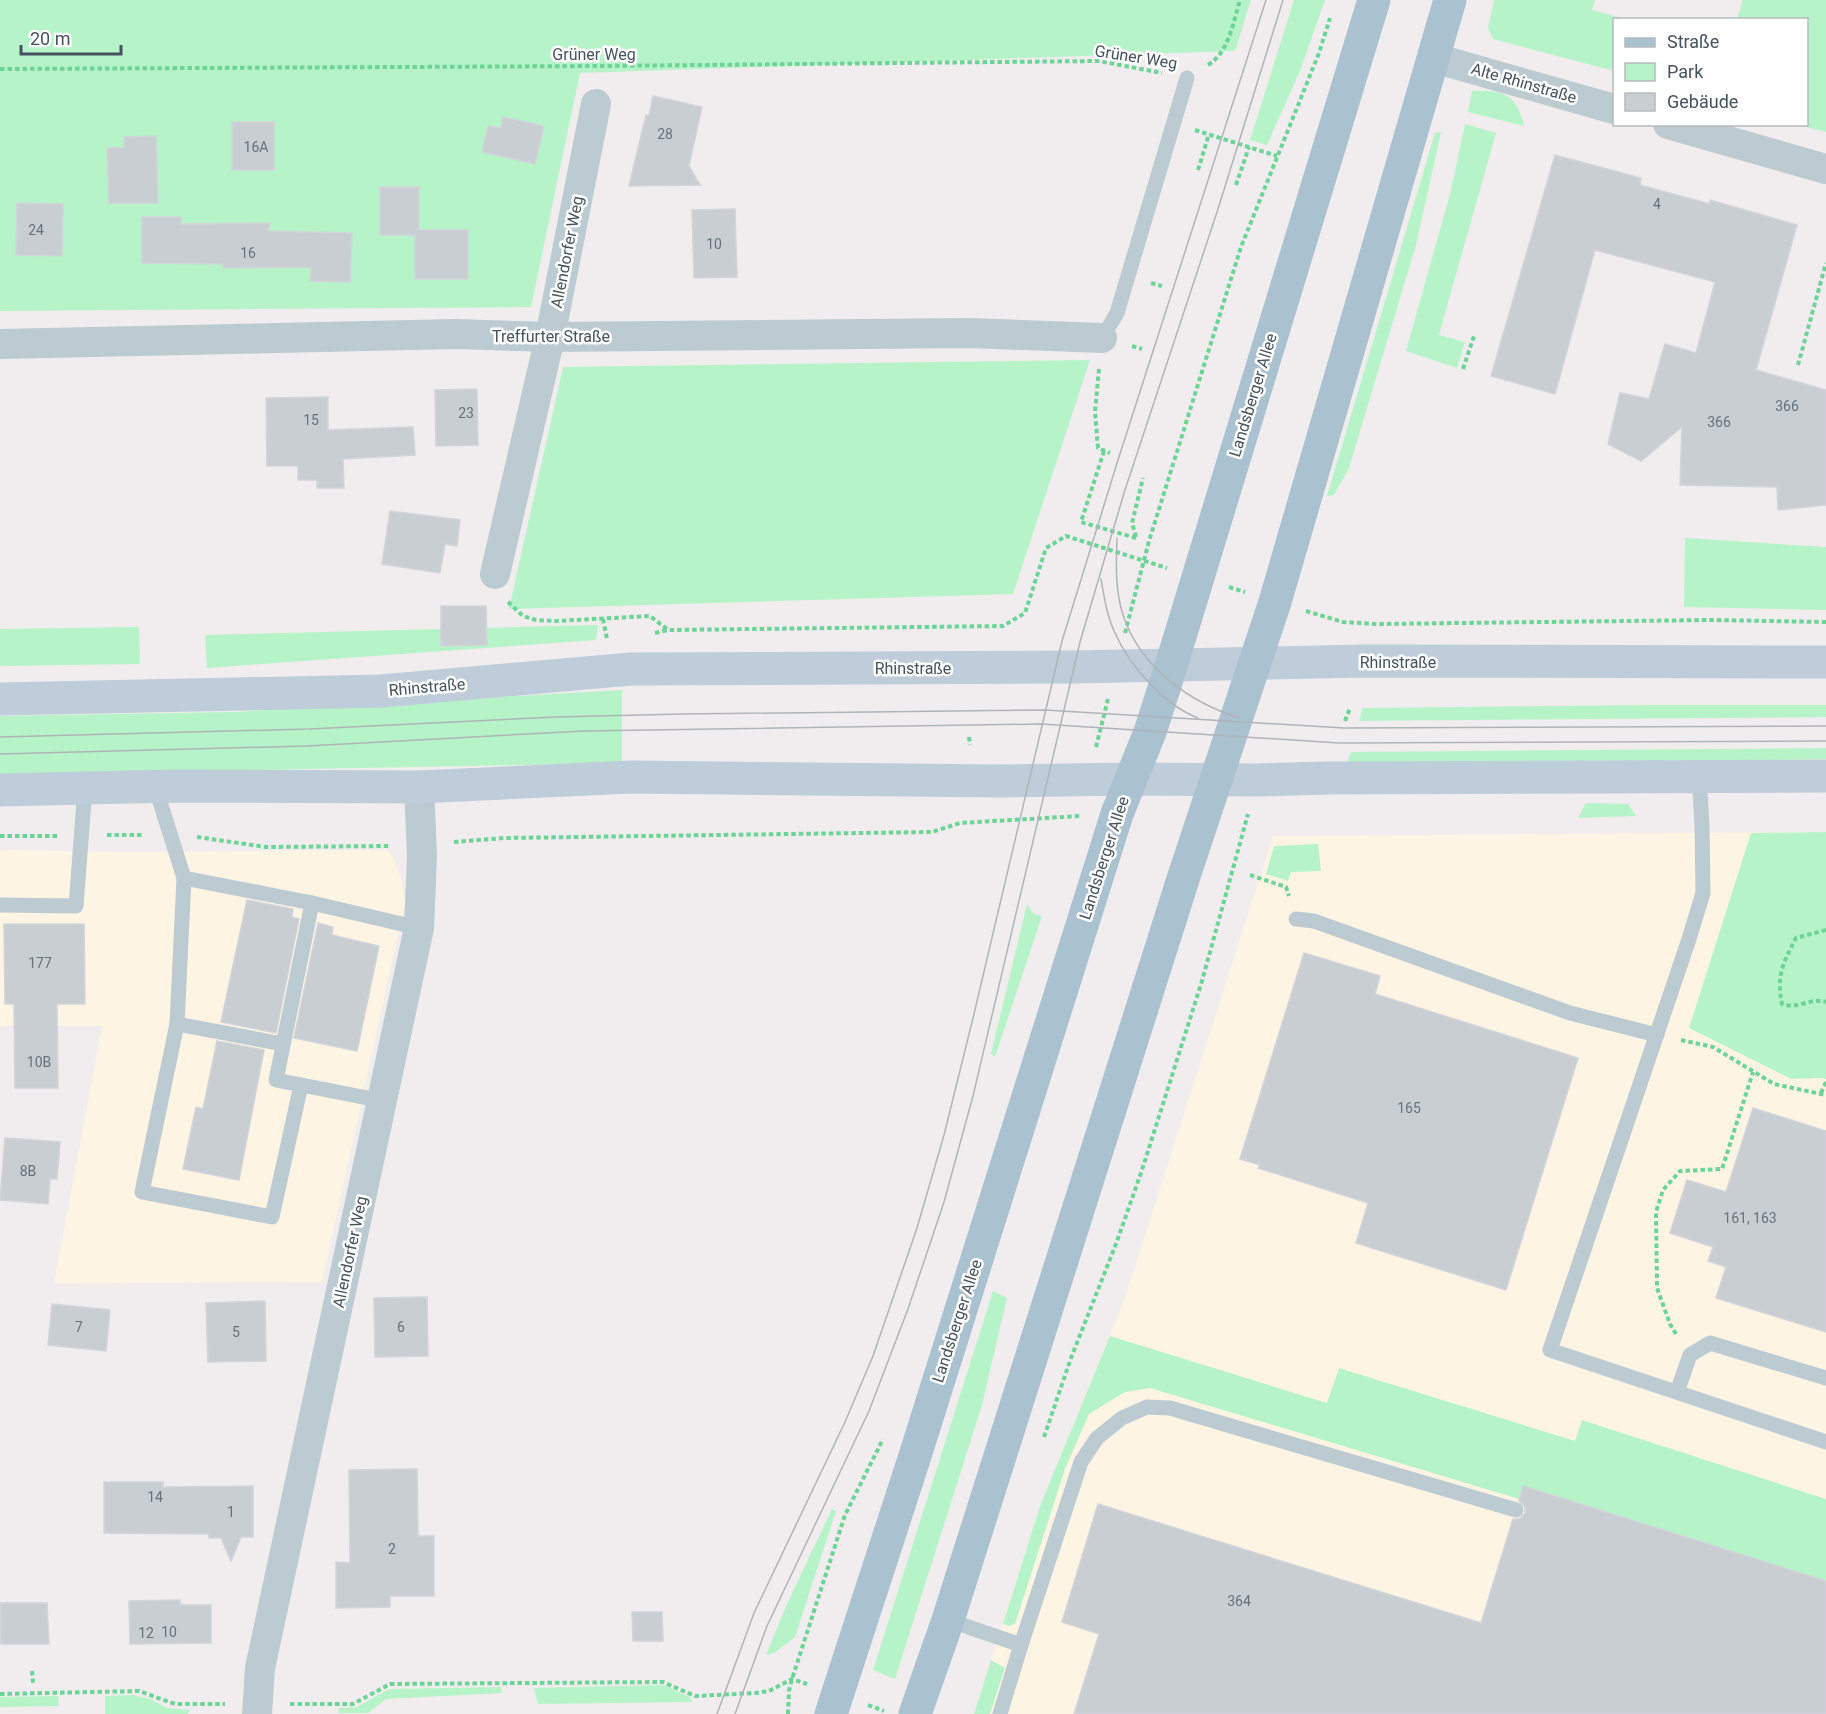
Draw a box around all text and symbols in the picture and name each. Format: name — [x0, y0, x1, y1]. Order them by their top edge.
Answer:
scale bar — [21, 18, 122, 56]
legend — [1613, 18, 1808, 126]
text: 20 m — [30, 28, 70, 49]
text: Straße — [1667, 31, 1719, 52]
street label: Grüner Weg — [1093, 41, 1179, 73]
street label: Grüner Weg — [552, 45, 636, 64]
street label: Alte Rhinstraße — [1469, 59, 1579, 107]
text: Park — [1667, 61, 1704, 82]
text: Gebäude — [1667, 91, 1738, 112]
house number: 28 — [657, 126, 673, 142]
house number: 16A — [244, 139, 268, 155]
street label: Allendorfer Weg — [547, 194, 587, 310]
house number: 4 — [1653, 196, 1661, 212]
house number: 24 — [28, 222, 44, 238]
house number: 10 — [706, 236, 722, 252]
house number: 16 — [240, 245, 256, 261]
street label: Treffurter Straße — [492, 327, 610, 346]
street label: Landsberger Allee — [1225, 331, 1281, 459]
house number: 366 — [1775, 398, 1799, 414]
house number: 23 — [458, 405, 474, 421]
house number: 15 — [303, 412, 319, 428]
house number: 366 — [1707, 414, 1731, 430]
street label: Rhinstraße — [1360, 653, 1436, 672]
street label: Rhinstraße — [875, 659, 951, 678]
street label: Rhinstraße — [388, 674, 466, 700]
street label: Landsberger Allee — [1075, 794, 1133, 922]
house number: 177 — [28, 955, 52, 971]
house number: 10B — [27, 1054, 51, 1070]
house number: 165 — [1397, 1100, 1421, 1116]
house number: 8B — [20, 1163, 36, 1179]
street label: Allendorfer Weg — [329, 1194, 371, 1310]
house number: 161, 163 — [1723, 1210, 1777, 1226]
street label: Landsberger Allee — [928, 1257, 986, 1385]
house number: 7 — [75, 1319, 83, 1335]
house number: 6 — [397, 1319, 405, 1335]
house number: 5 — [232, 1324, 240, 1340]
house number: 14 — [147, 1489, 163, 1505]
house number: 1 — [227, 1504, 235, 1520]
house number: 2 — [388, 1541, 396, 1557]
house number: 364 — [1227, 1593, 1251, 1609]
house number: 10 — [161, 1624, 177, 1640]
house number: 12 — [138, 1625, 154, 1641]

